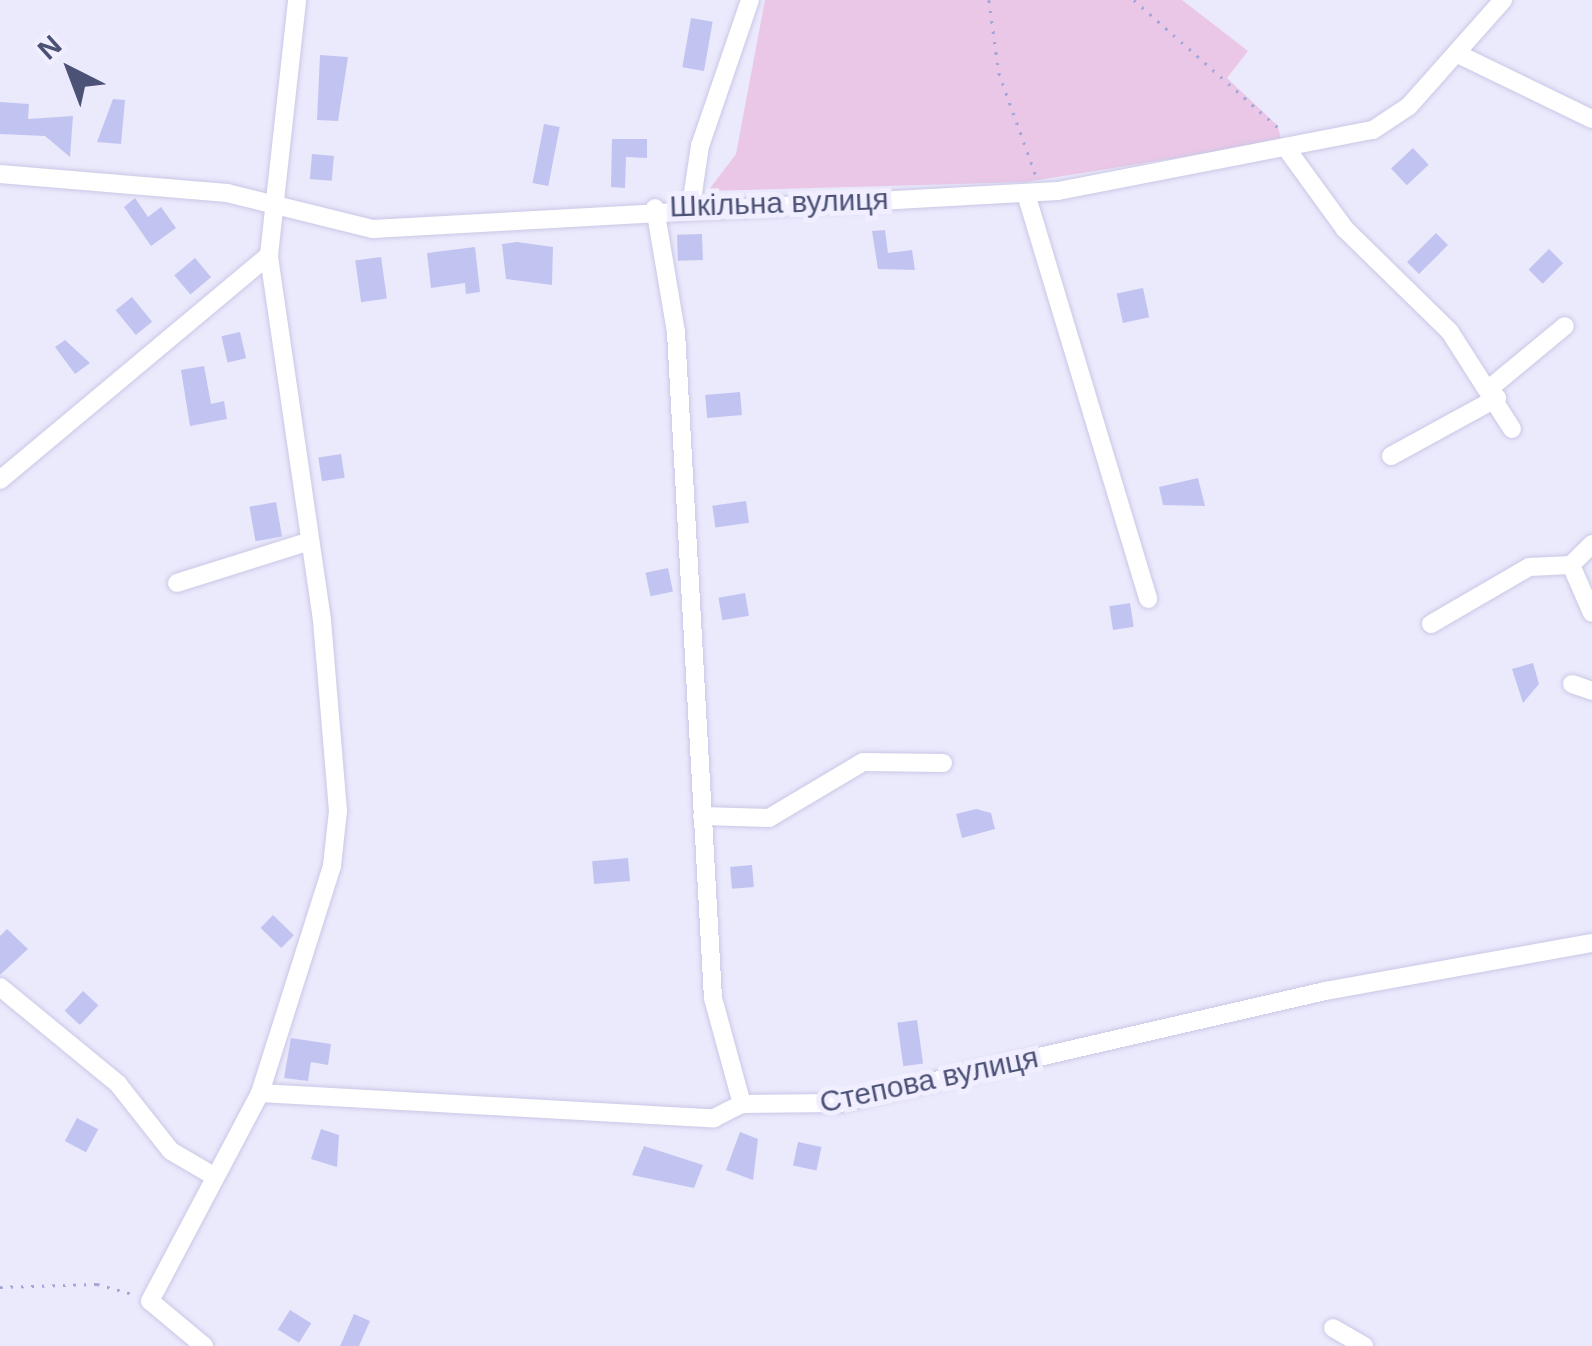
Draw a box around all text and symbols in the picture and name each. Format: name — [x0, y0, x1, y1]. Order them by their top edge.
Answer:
north arrow — [20, 20, 120, 120]
text: N — [32, 29, 67, 66]
street label: Шкільна вулиця — [669, 181, 889, 225]
street label: Степова вулиця — [816, 1039, 1042, 1121]

